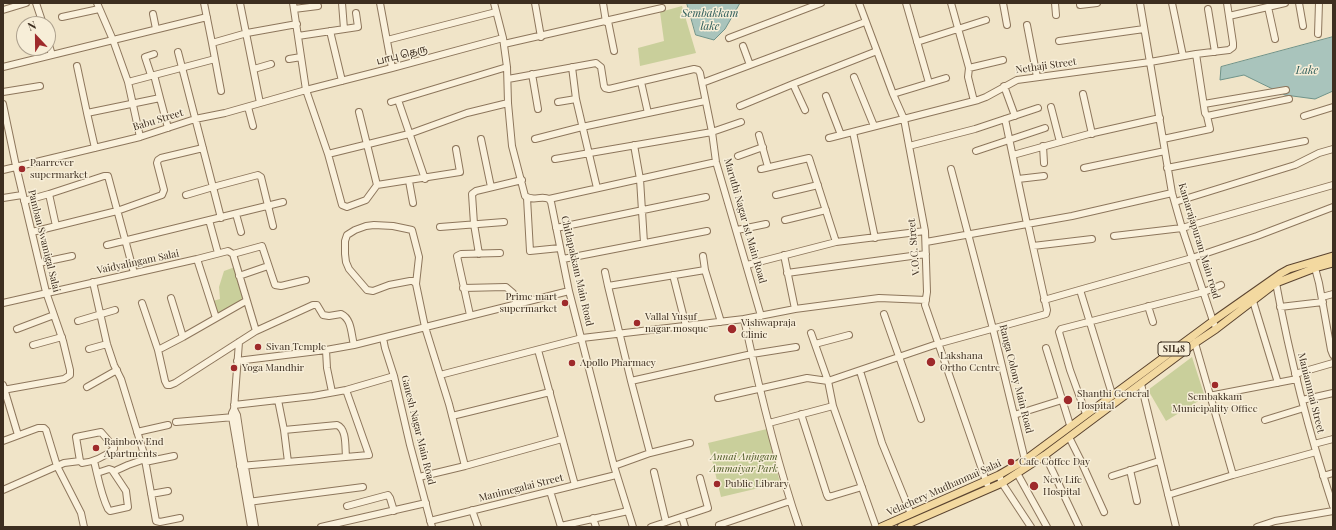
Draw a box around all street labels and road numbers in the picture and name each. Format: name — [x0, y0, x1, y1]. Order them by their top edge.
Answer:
street label: பாபு தெரு — [375, 42, 429, 68]
street label: Nethaji Street — [1015, 56, 1077, 76]
street label: Babu Street — [131, 107, 185, 133]
street label: Maruthi Nagar 1st Main Road — [721, 157, 769, 285]
street label: Kamarajapuram Main road — [1176, 182, 1222, 300]
street label: Pamban Swamigal Salai — [25, 189, 63, 293]
street label: Chitlapakkam Main Road — [558, 215, 596, 327]
street label: V.O.C. Street — [906, 218, 922, 276]
street label: Vaidyalingam Salai — [96, 247, 180, 277]
street label: Ranga Colony Main Road — [997, 323, 1035, 435]
road number: SH48 — [1158, 342, 1190, 356]
street label: Maniammai Street — [1295, 352, 1327, 434]
street label: Ganesh Nagar Main Road — [399, 374, 437, 486]
street label: Velachery Mudhanmai Salai — [885, 457, 1003, 519]
street label: Manimegalai Street — [477, 472, 565, 504]

